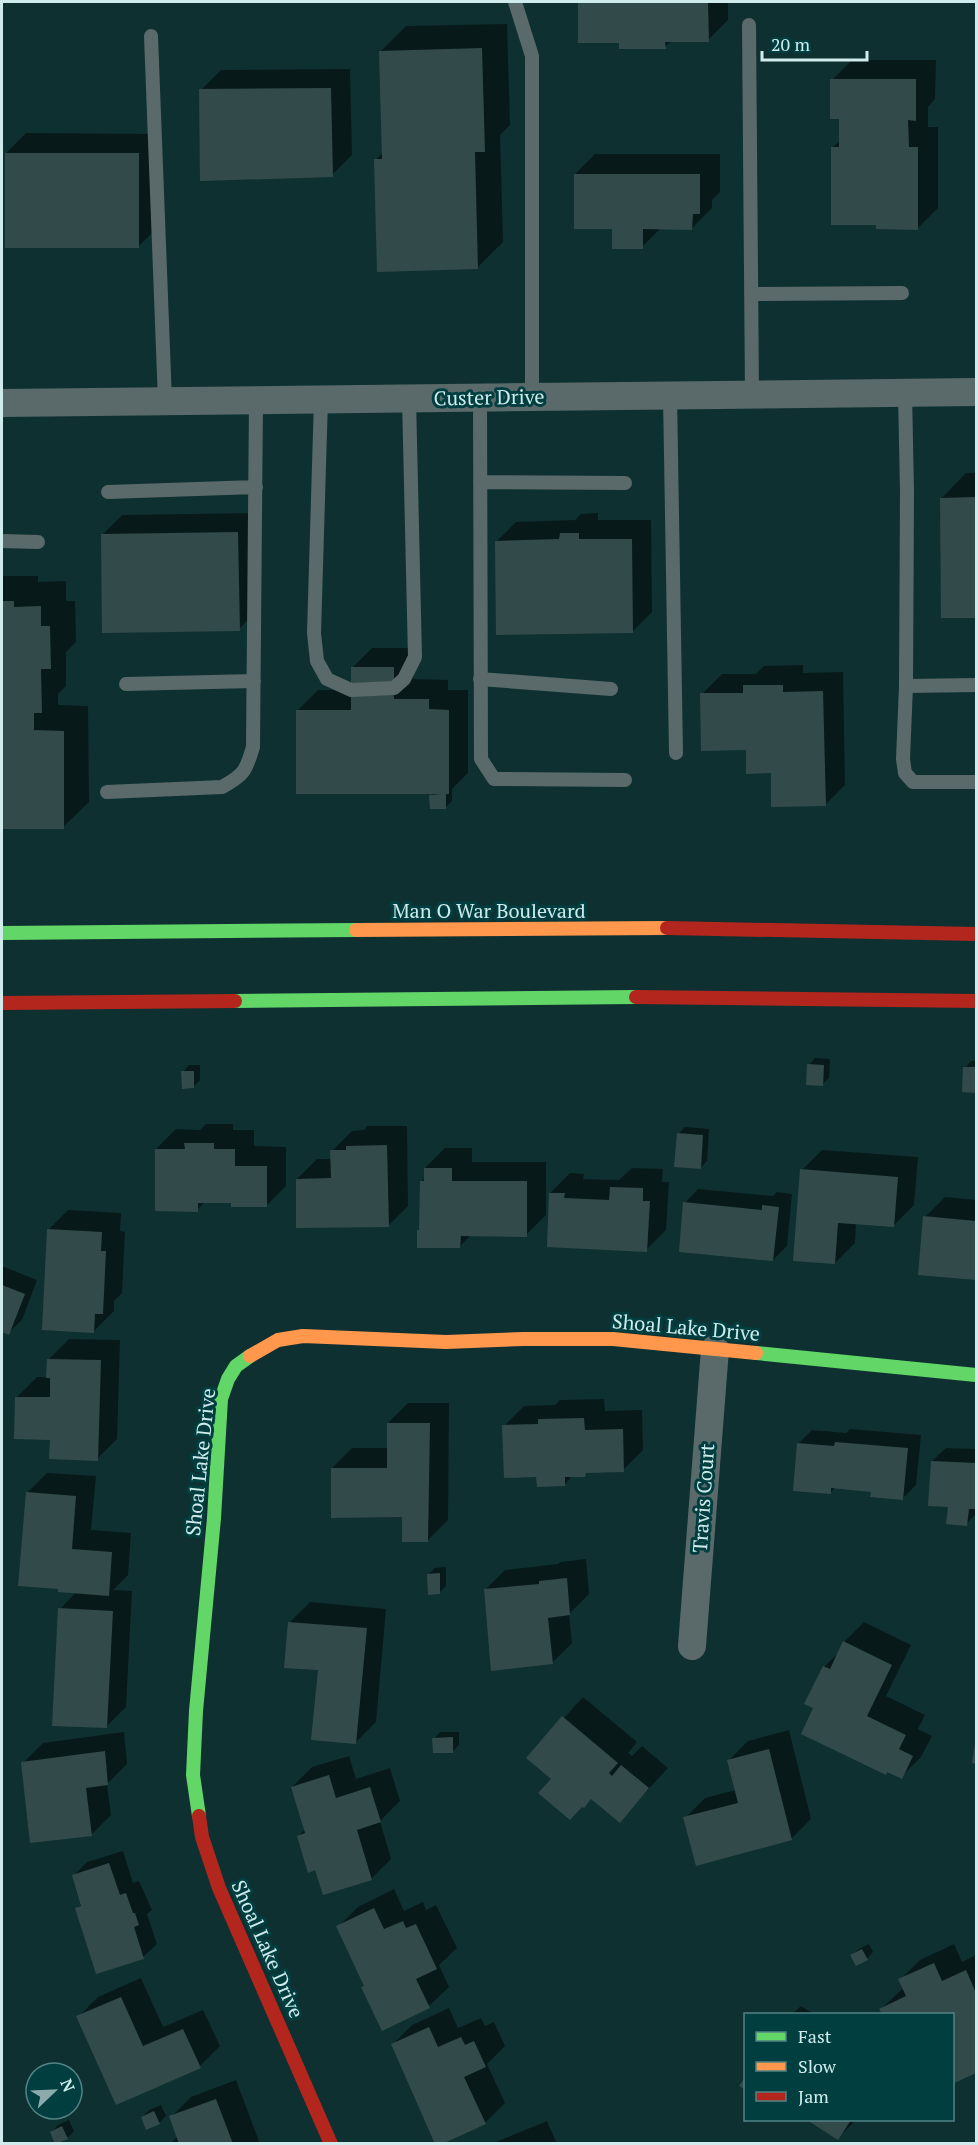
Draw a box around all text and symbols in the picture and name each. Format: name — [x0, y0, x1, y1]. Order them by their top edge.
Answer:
scale bar — [762, 24, 867, 62]
text: 20 m — [771, 32, 811, 56]
street label: Custer Drive — [433, 383, 545, 411]
street label: Man O War Boulevard — [392, 897, 586, 924]
street label: Shoal Lake Drive — [611, 1307, 761, 1347]
street label: Shoal Lake Drive — [179, 1387, 221, 1537]
street label: Travis Court — [686, 1442, 720, 1553]
street label: Shoal Lake Drive — [226, 1876, 310, 2022]
legend — [744, 2013, 954, 2121]
text: Fast — [798, 2024, 832, 2048]
text: Slow — [798, 2054, 837, 2078]
north arrow — [24, 2061, 84, 2121]
text: N — [55, 2075, 80, 2095]
text: Jam — [798, 2084, 829, 2108]

